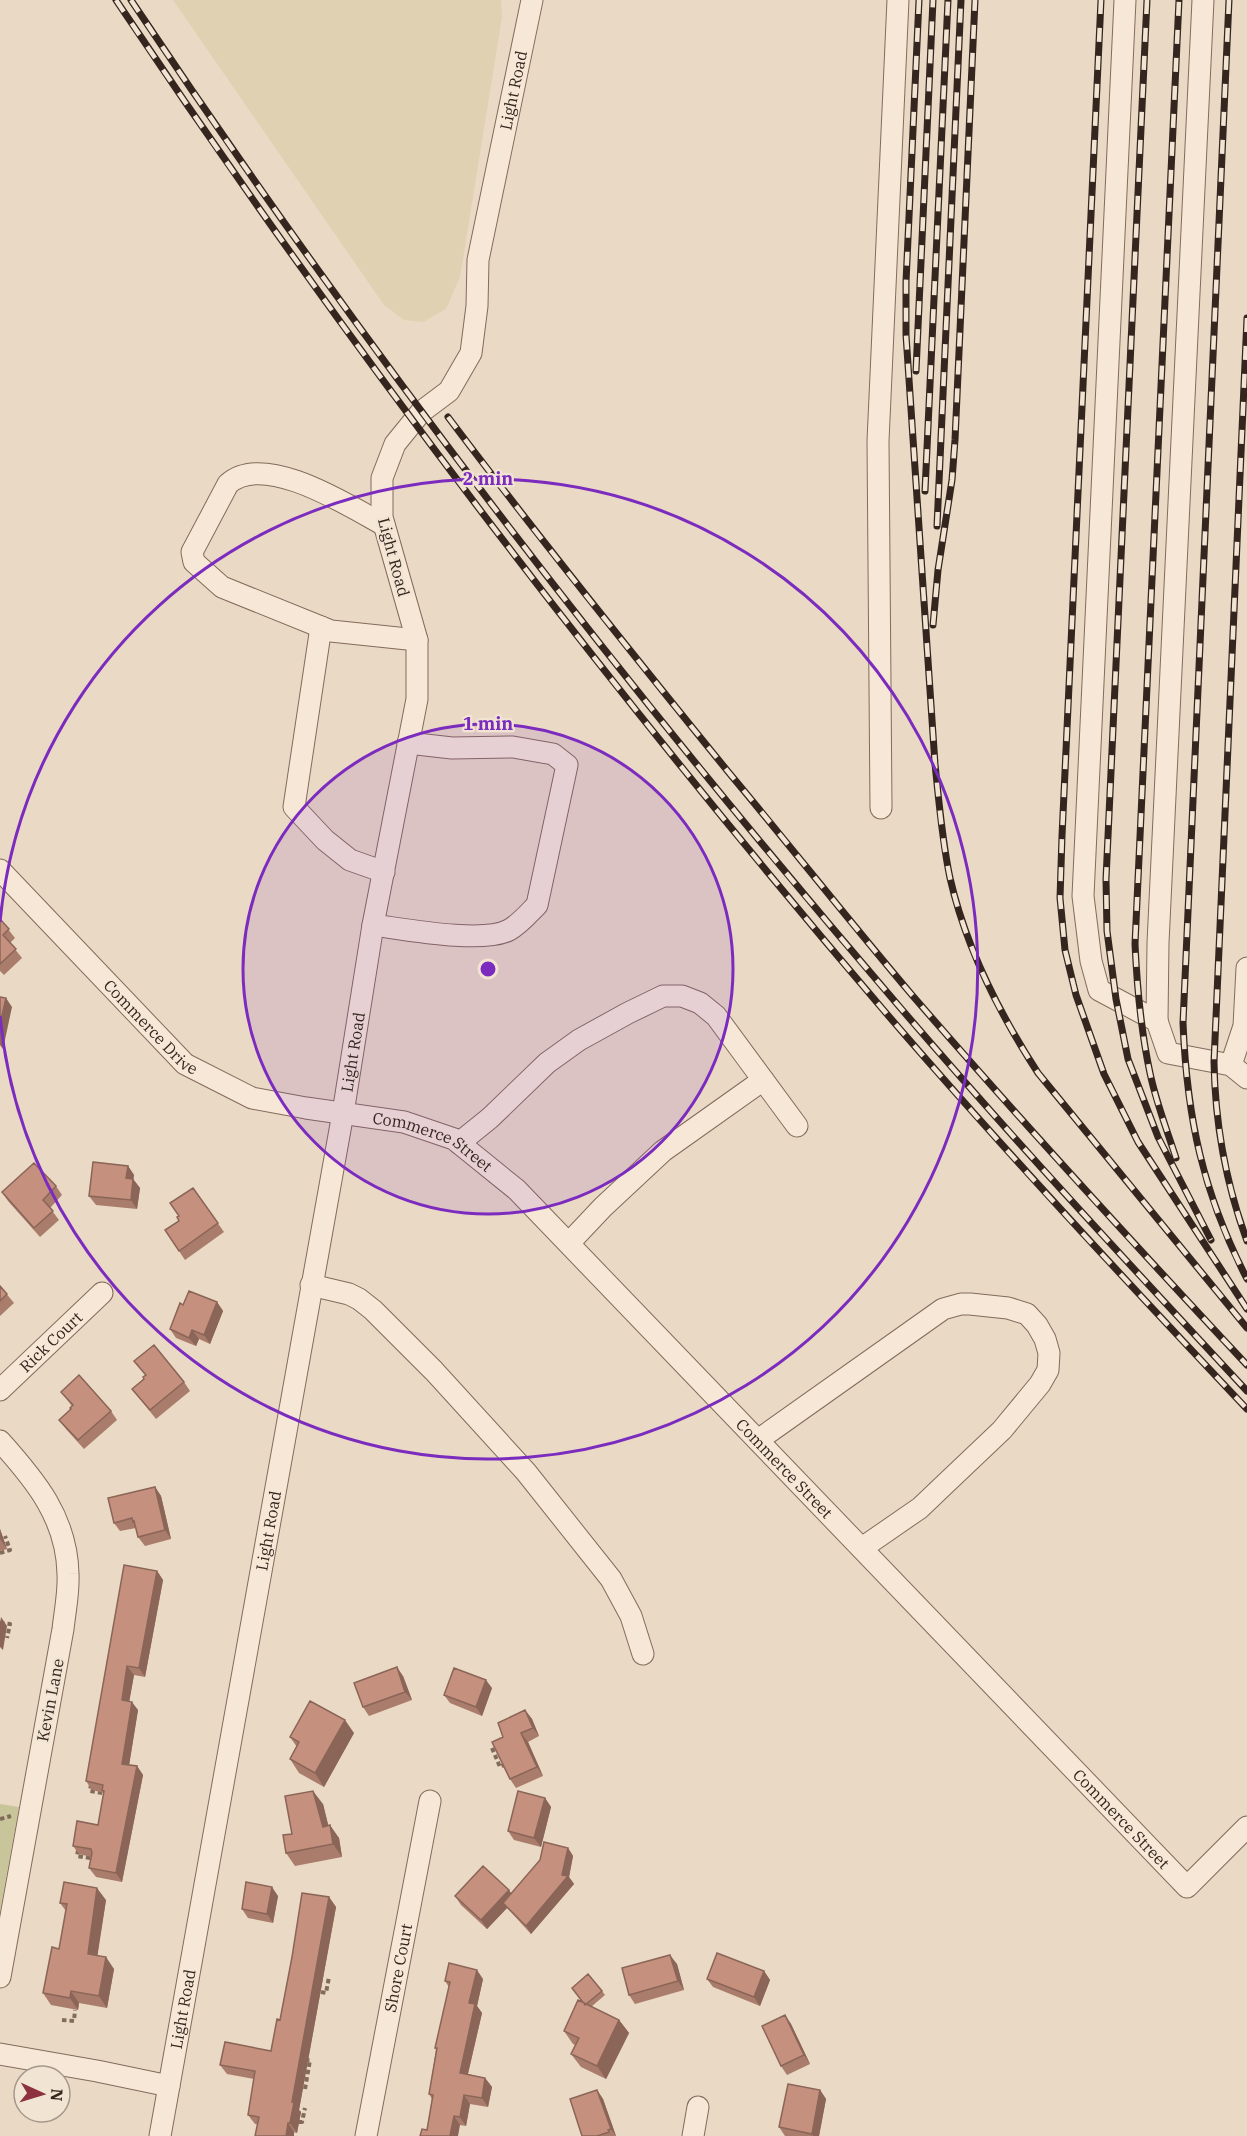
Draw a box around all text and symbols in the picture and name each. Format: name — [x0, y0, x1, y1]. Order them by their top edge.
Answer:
street label: Light Road — [495, 48, 531, 132]
text: 2 min — [463, 467, 513, 490]
street label: Light Road — [374, 515, 414, 599]
text: 1 min — [463, 712, 513, 735]
centre of rings — [478, 959, 498, 979]
street label: Commerce Drive — [100, 975, 201, 1079]
street label: Light Road — [336, 1010, 369, 1093]
street label: Commerce Street — [371, 1108, 497, 1176]
street label: Rick Court — [15, 1307, 87, 1376]
street label: Commerce Street — [732, 1414, 837, 1523]
street label: Light Road — [251, 1489, 285, 1572]
street label: Kevin Lane — [32, 1657, 68, 1743]
street label: Commerce Street — [1069, 1765, 1174, 1873]
street label: Shore Court — [380, 1922, 416, 2014]
street label: Light Road — [166, 1967, 200, 2051]
north arrow — [12, 2064, 72, 2124]
text: N — [47, 2088, 67, 2102]

